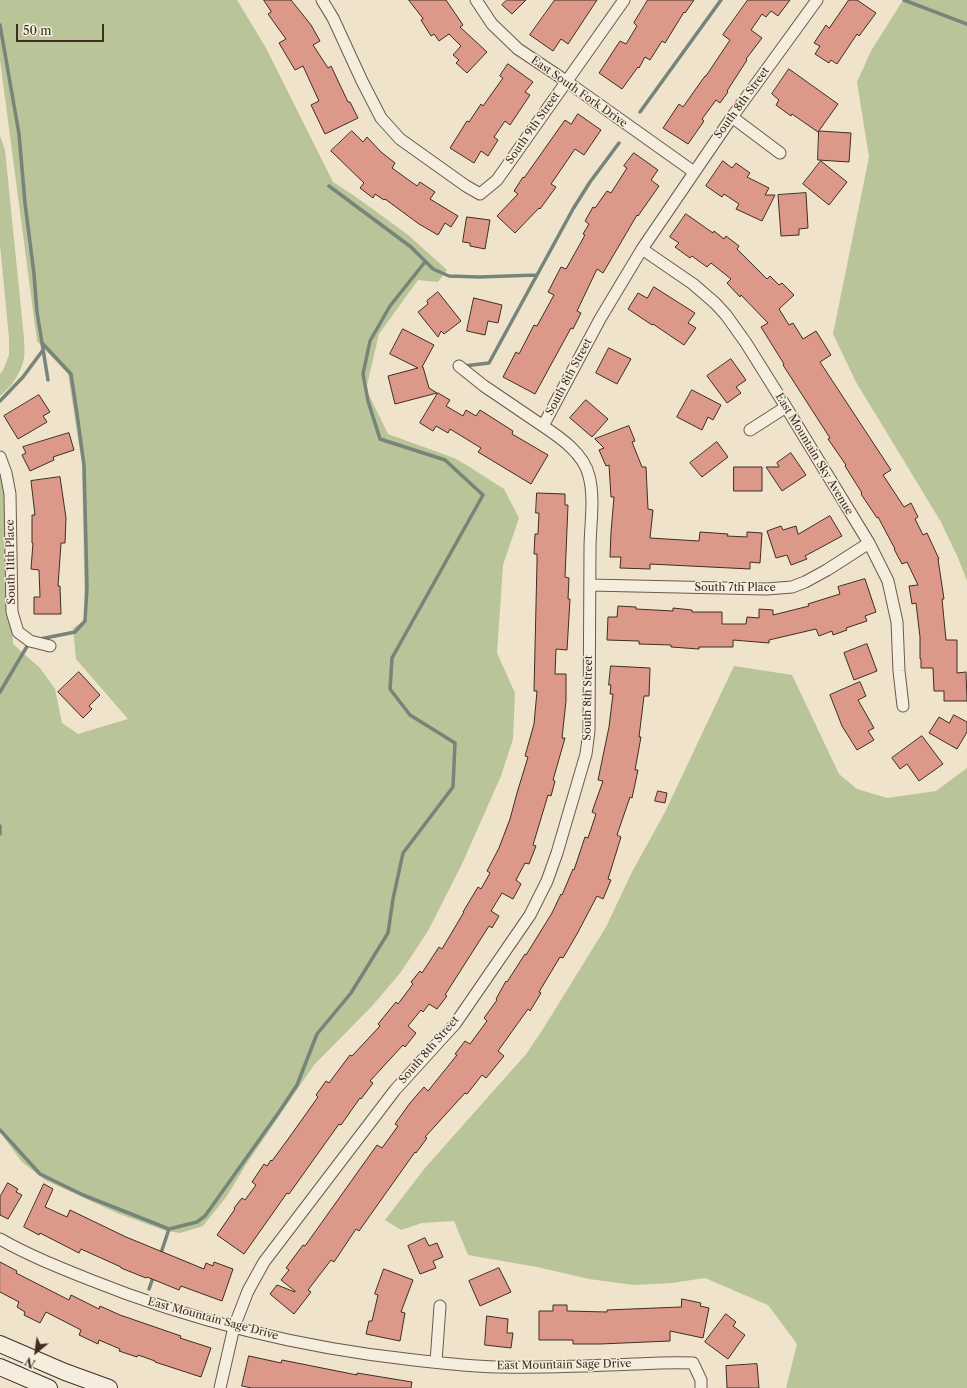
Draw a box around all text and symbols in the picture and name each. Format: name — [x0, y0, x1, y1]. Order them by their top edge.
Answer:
scale bar — [18, 16, 106, 42]
text: 50 m — [23, 23, 52, 38]
street label: East South Fork Drive — [528, 54, 630, 130]
street label: South 8th Street — [712, 65, 772, 141]
street label: South 9th Street — [503, 89, 563, 167]
street label: South 8th Street — [543, 336, 595, 418]
street label: East Mountain Sky Avenue — [772, 391, 856, 517]
street label: South 11th Place — [4, 519, 18, 605]
street label: South 7th Place — [694, 581, 776, 595]
street label: South 8th Street — [581, 655, 595, 741]
street label: South 8th Street — [396, 1014, 462, 1086]
street label: East Mountain Sage Drive — [146, 1295, 280, 1343]
north arrow — [16, 1332, 56, 1372]
text: N — [23, 1354, 38, 1371]
street label: East Mountain Sage Drive — [496, 1357, 632, 1373]

